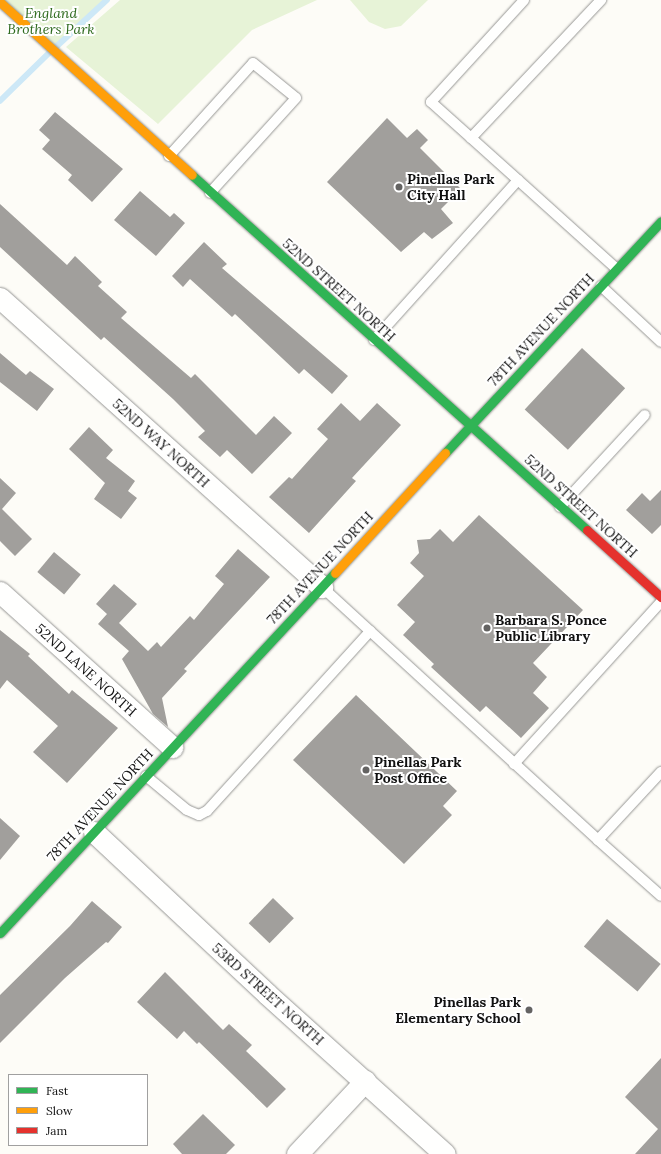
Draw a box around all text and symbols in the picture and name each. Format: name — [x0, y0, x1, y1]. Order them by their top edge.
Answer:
park label: England Brothers Park — [7, 5, 95, 38]
place label: Pinellas Park City Hall — [407, 171, 495, 204]
marker: Pinellas Park City Hall — [394, 182, 404, 192]
street label: 52ND STREET NORTH — [279, 235, 399, 345]
street label: 78TH AVENUE NORTH — [484, 270, 598, 390]
street label: 52ND WAY NORTH — [109, 395, 213, 491]
street label: 52ND STREET NORTH — [521, 451, 641, 561]
street label: 78TH AVENUE NORTH — [263, 508, 377, 628]
place label: Barbara S. Ponce Public Library — [495, 612, 607, 644]
street label: 52ND LANE NORTH — [32, 620, 140, 720]
marker: Barbara S. Ponce Public Library — [482, 623, 492, 633]
street label: 78TH AVENUE NORTH — [43, 745, 157, 865]
place label: Pinellas Park Post Office — [374, 754, 462, 786]
marker: Pinellas Park Post Office — [361, 765, 371, 775]
street label: 53RD STREET NORTH — [209, 939, 327, 1049]
place label: Pinellas Park Elementary School — [395, 994, 521, 1026]
marker: Pinellas Park Elementary School — [524, 1005, 534, 1015]
legend — [8, 1074, 148, 1146]
text: Fast — [46, 1083, 69, 1098]
text: Slow — [46, 1103, 73, 1118]
text: Jam — [46, 1123, 67, 1138]

